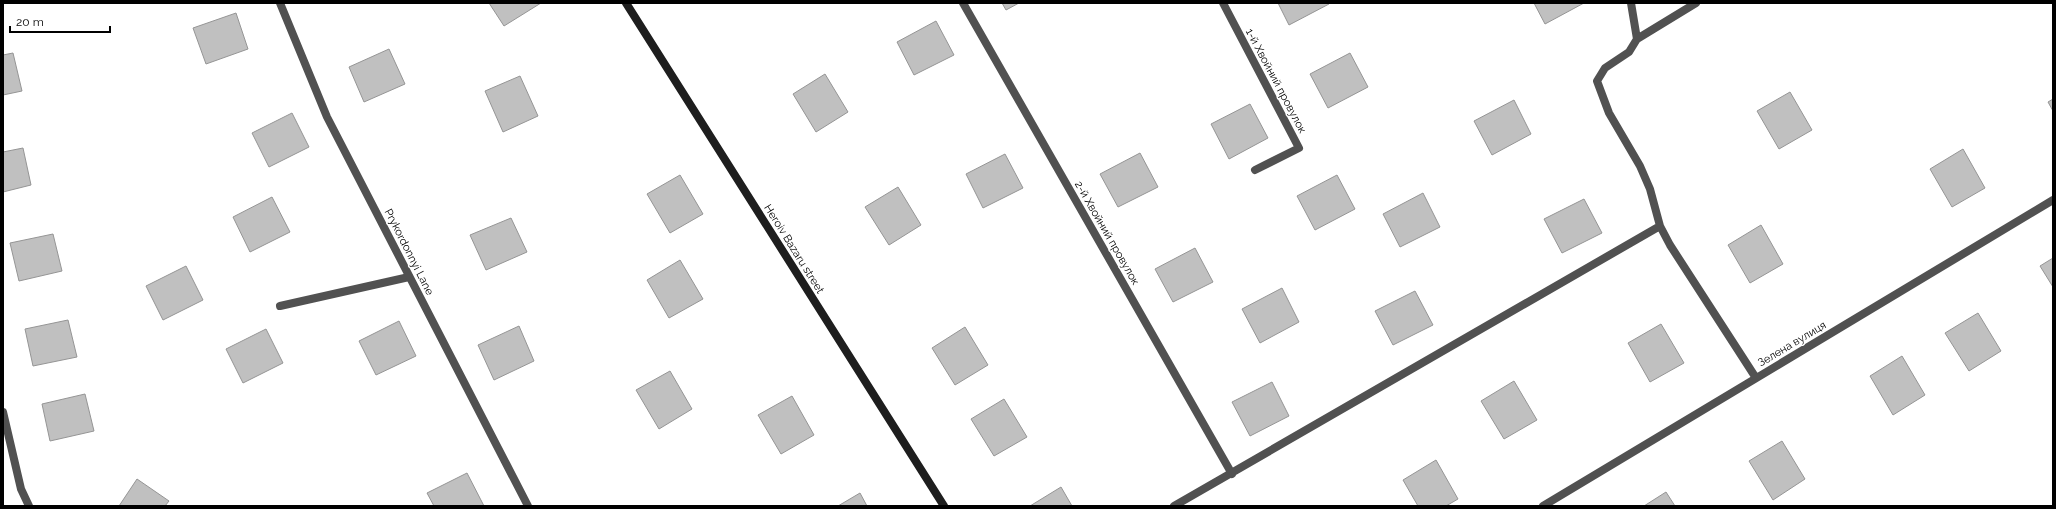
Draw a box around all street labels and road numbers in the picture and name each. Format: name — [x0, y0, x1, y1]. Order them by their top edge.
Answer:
street label: 1-й Хвойний провулок — [1243, 26, 1309, 136]
street label: 2-й Хвойний провулок — [1072, 179, 1142, 288]
street label: Heroiv Bazaru street — [761, 202, 827, 296]
street label: Prykordonnyi Lane — [382, 207, 437, 298]
street label: Зелена вулиця — [1756, 319, 1828, 369]

